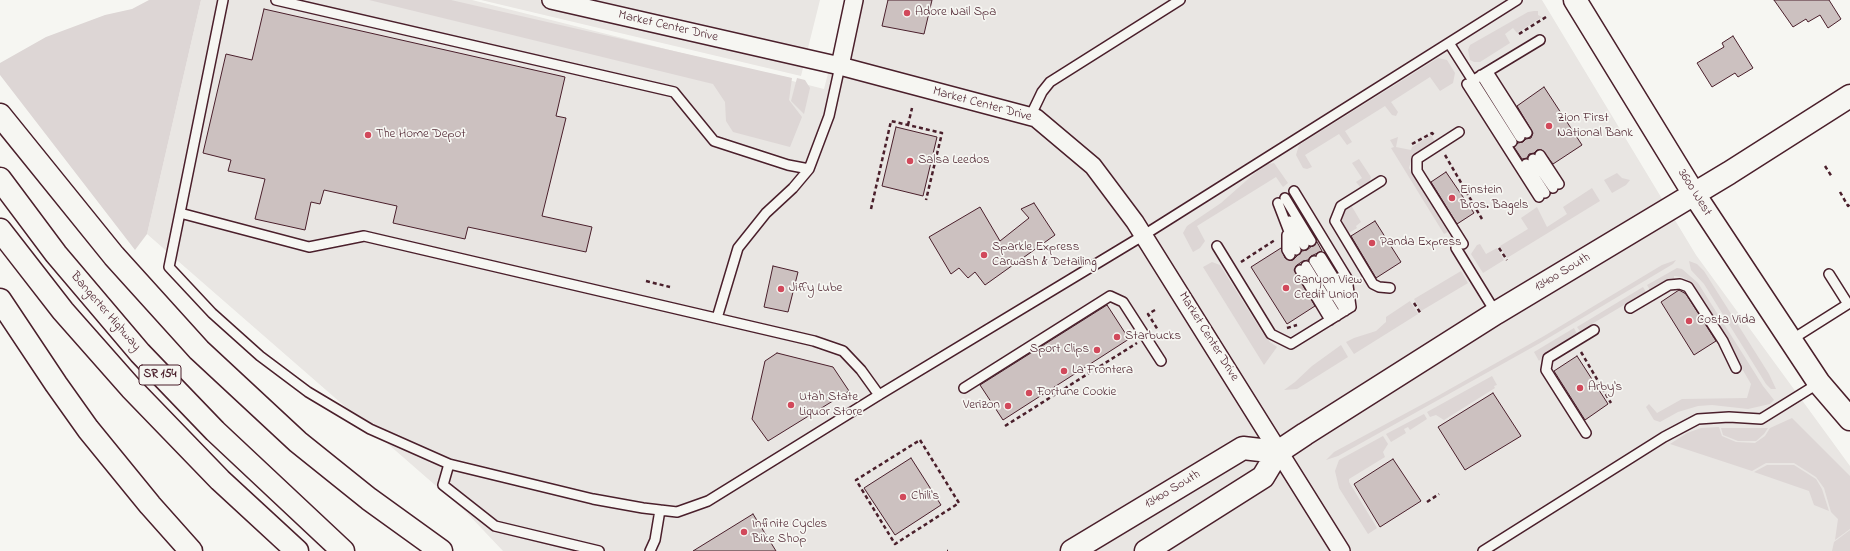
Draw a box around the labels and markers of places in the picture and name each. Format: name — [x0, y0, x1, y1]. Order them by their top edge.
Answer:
place label: Adore Nail Spa — [915, 5, 996, 21]
marker: Adore Nail Spa — [902, 8, 912, 18]
place label: Zion First National Bank — [1557, 111, 1633, 142]
marker: Zion First National Bank — [1544, 121, 1554, 131]
place label: The Home Depot — [376, 127, 466, 143]
marker: The Home Depot — [363, 130, 373, 140]
place label: Salsa Leedos — [918, 153, 990, 169]
marker: Salsa Leedos — [905, 156, 915, 166]
place label: Einstein Bros. Bagels — [1460, 183, 1528, 214]
marker: Einstein Bros. Bagels — [1447, 193, 1457, 203]
place label: Panda Express — [1380, 235, 1462, 251]
marker: Panda Express — [1367, 238, 1377, 248]
place label: Sparkle Express Carwash & Detailing — [992, 240, 1097, 271]
marker: Sparkle Express Carwash & Detailing — [979, 250, 989, 260]
place label: Canyon View Credit Union — [1294, 273, 1362, 304]
place label: Jiffy Lube — [789, 281, 842, 297]
marker: Canyon View Credit Union — [1281, 283, 1291, 293]
marker: Jiffy Lube — [776, 284, 786, 294]
place label: Costa Vida — [1697, 313, 1756, 329]
marker: Costa Vida — [1684, 316, 1694, 326]
place label: Starbucks — [1125, 329, 1181, 345]
marker: Starbucks — [1112, 332, 1122, 342]
place label: Sport Clips — [1030, 342, 1089, 358]
marker: Sport Clips — [1092, 345, 1102, 355]
place label: La Frontera — [1072, 363, 1133, 379]
marker: La Frontera — [1059, 366, 1069, 376]
place label: Arby's — [1588, 380, 1622, 396]
marker: Arby's — [1575, 383, 1585, 393]
place label: Fortune Cookie — [1037, 385, 1116, 401]
marker: Fortune Cookie — [1024, 388, 1034, 398]
place label: Utah State Liquor Store — [799, 390, 862, 421]
place label: Verizon — [963, 398, 1000, 414]
marker: Utah State Liquor Store — [786, 400, 796, 410]
marker: Verizon — [1003, 401, 1013, 411]
place label: Chili's — [911, 489, 939, 505]
marker: Chili's — [898, 492, 908, 502]
place label: Infinite Cycles Bike Shop — [752, 517, 827, 548]
marker: Infinite Cycles Bike Shop — [739, 527, 749, 537]

